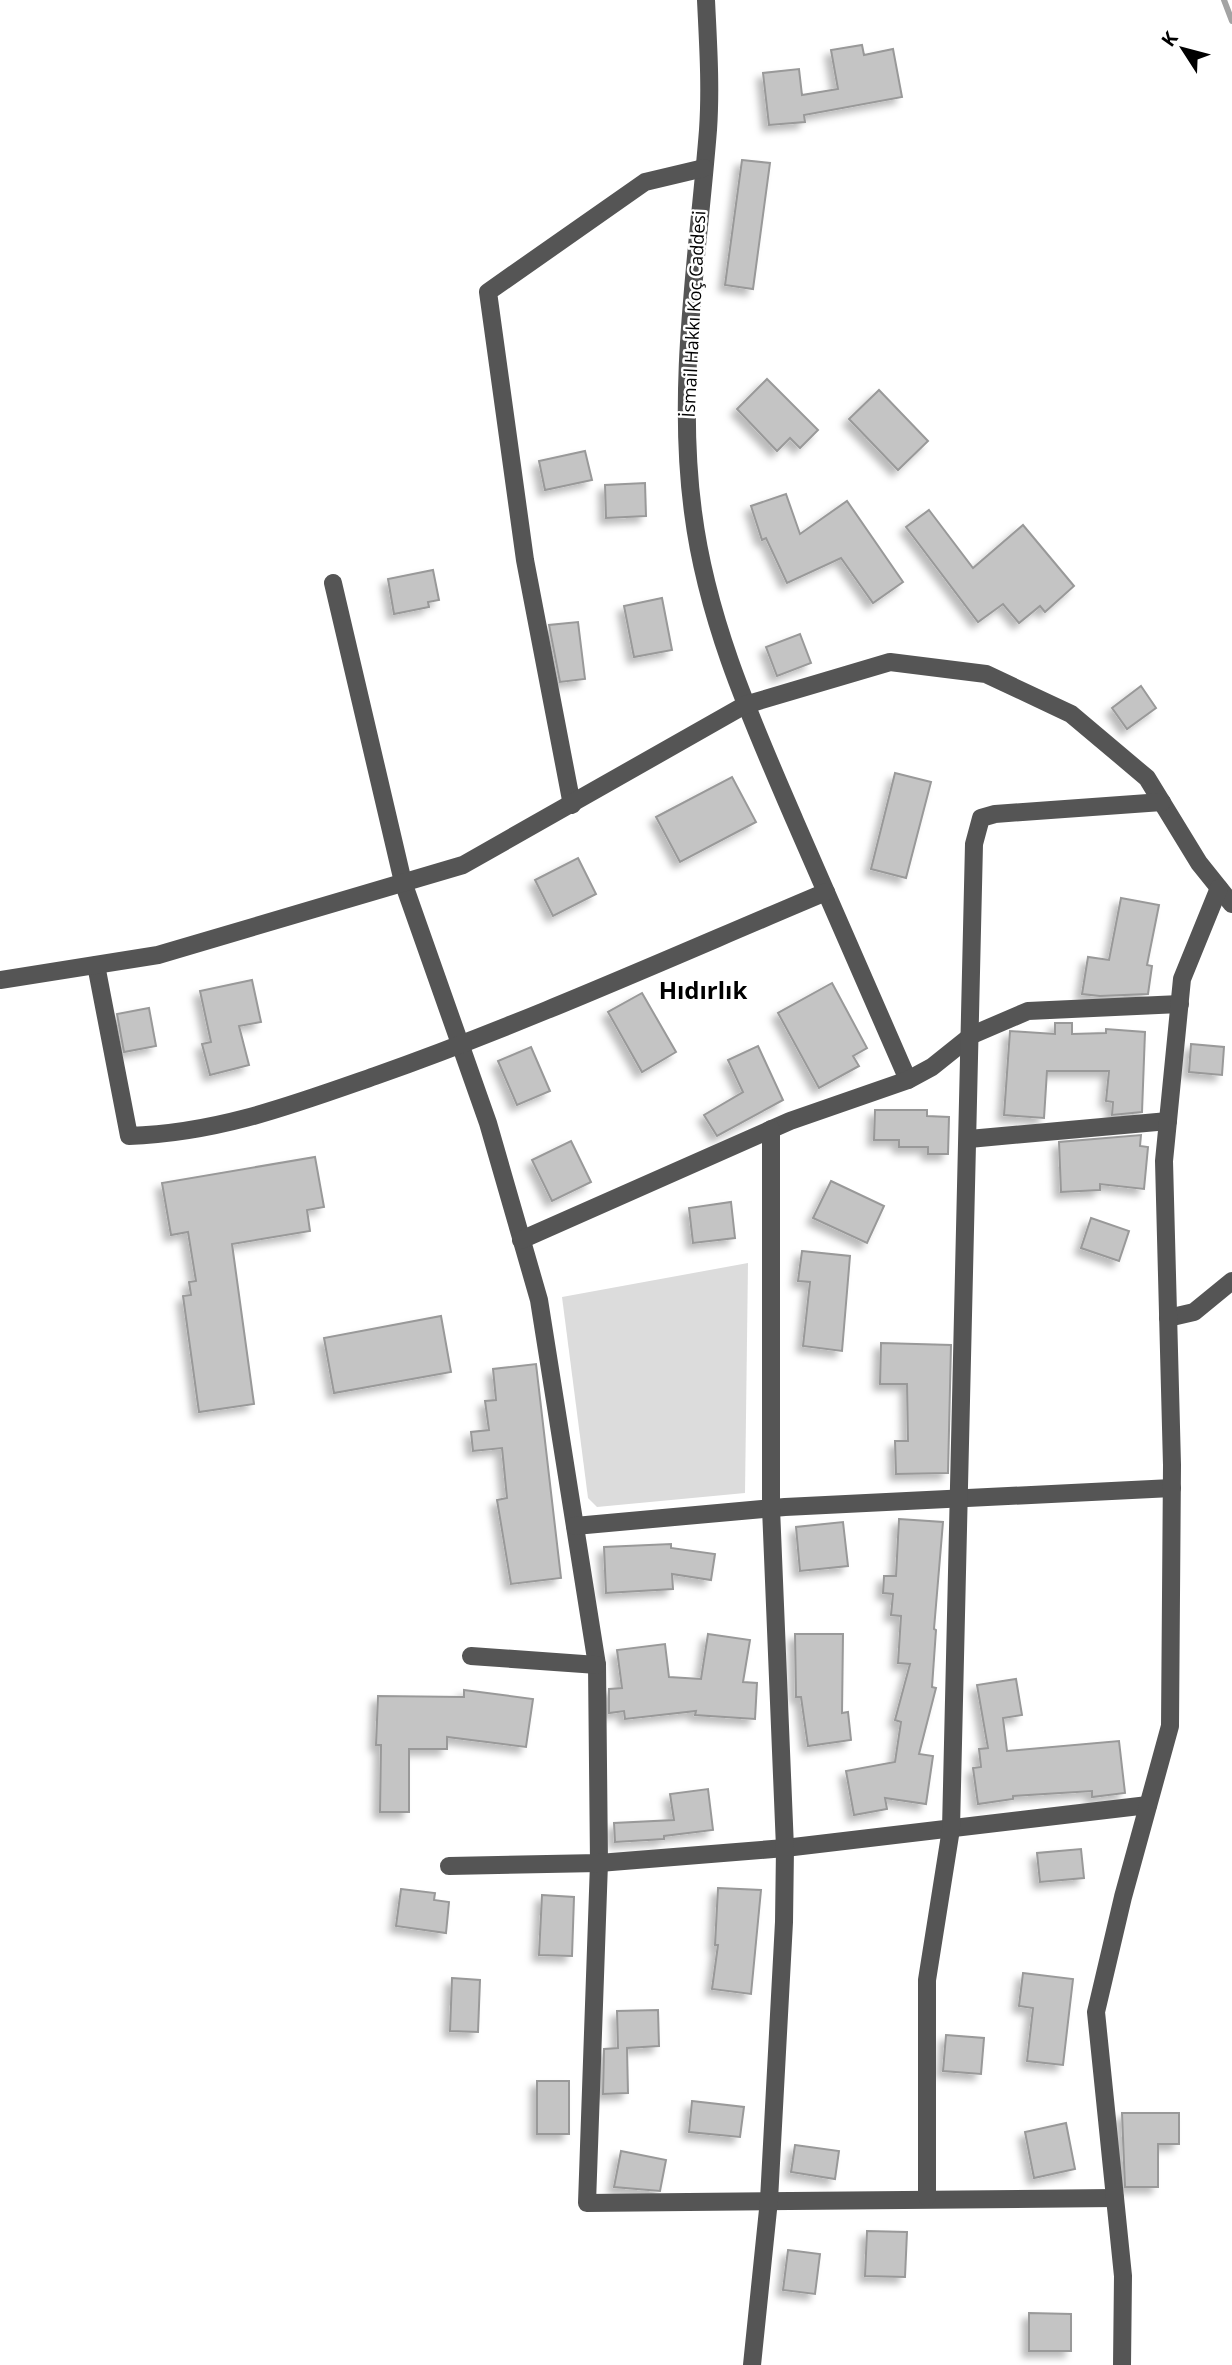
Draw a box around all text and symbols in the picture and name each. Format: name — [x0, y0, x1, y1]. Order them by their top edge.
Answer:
north arrow — [1148, 14, 1218, 84]
text: K — [1155, 26, 1184, 52]
street label: İsmail Hakkı Koç Caddesi — [676, 210, 710, 418]
district label: Hıdırlık — [659, 973, 747, 1006]

